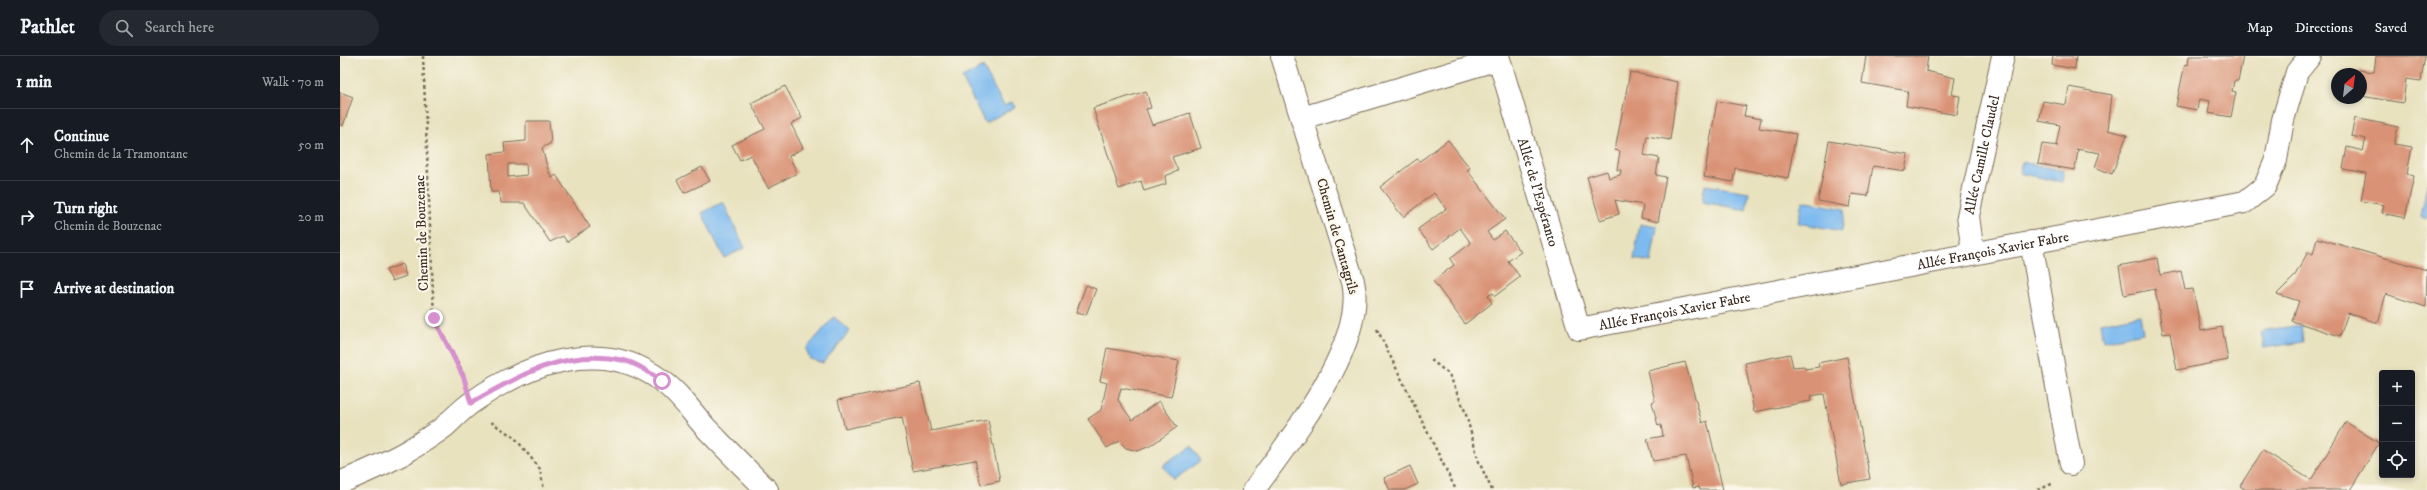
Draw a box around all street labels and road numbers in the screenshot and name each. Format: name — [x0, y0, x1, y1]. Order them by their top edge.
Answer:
street label: Allée Camille Claudel — [1961, 93, 2004, 216]
street label: Allée de l'Espéranto — [1513, 136, 1562, 249]
street label: Chemin de Bouzenac — [411, 175, 433, 291]
street label: Chemin de Cantagrils — [1312, 176, 1362, 297]
street label: Allée François Xavier Fabre — [1916, 228, 2070, 274]
street label: Allée François Xavier Fabre — [1597, 288, 1752, 335]

